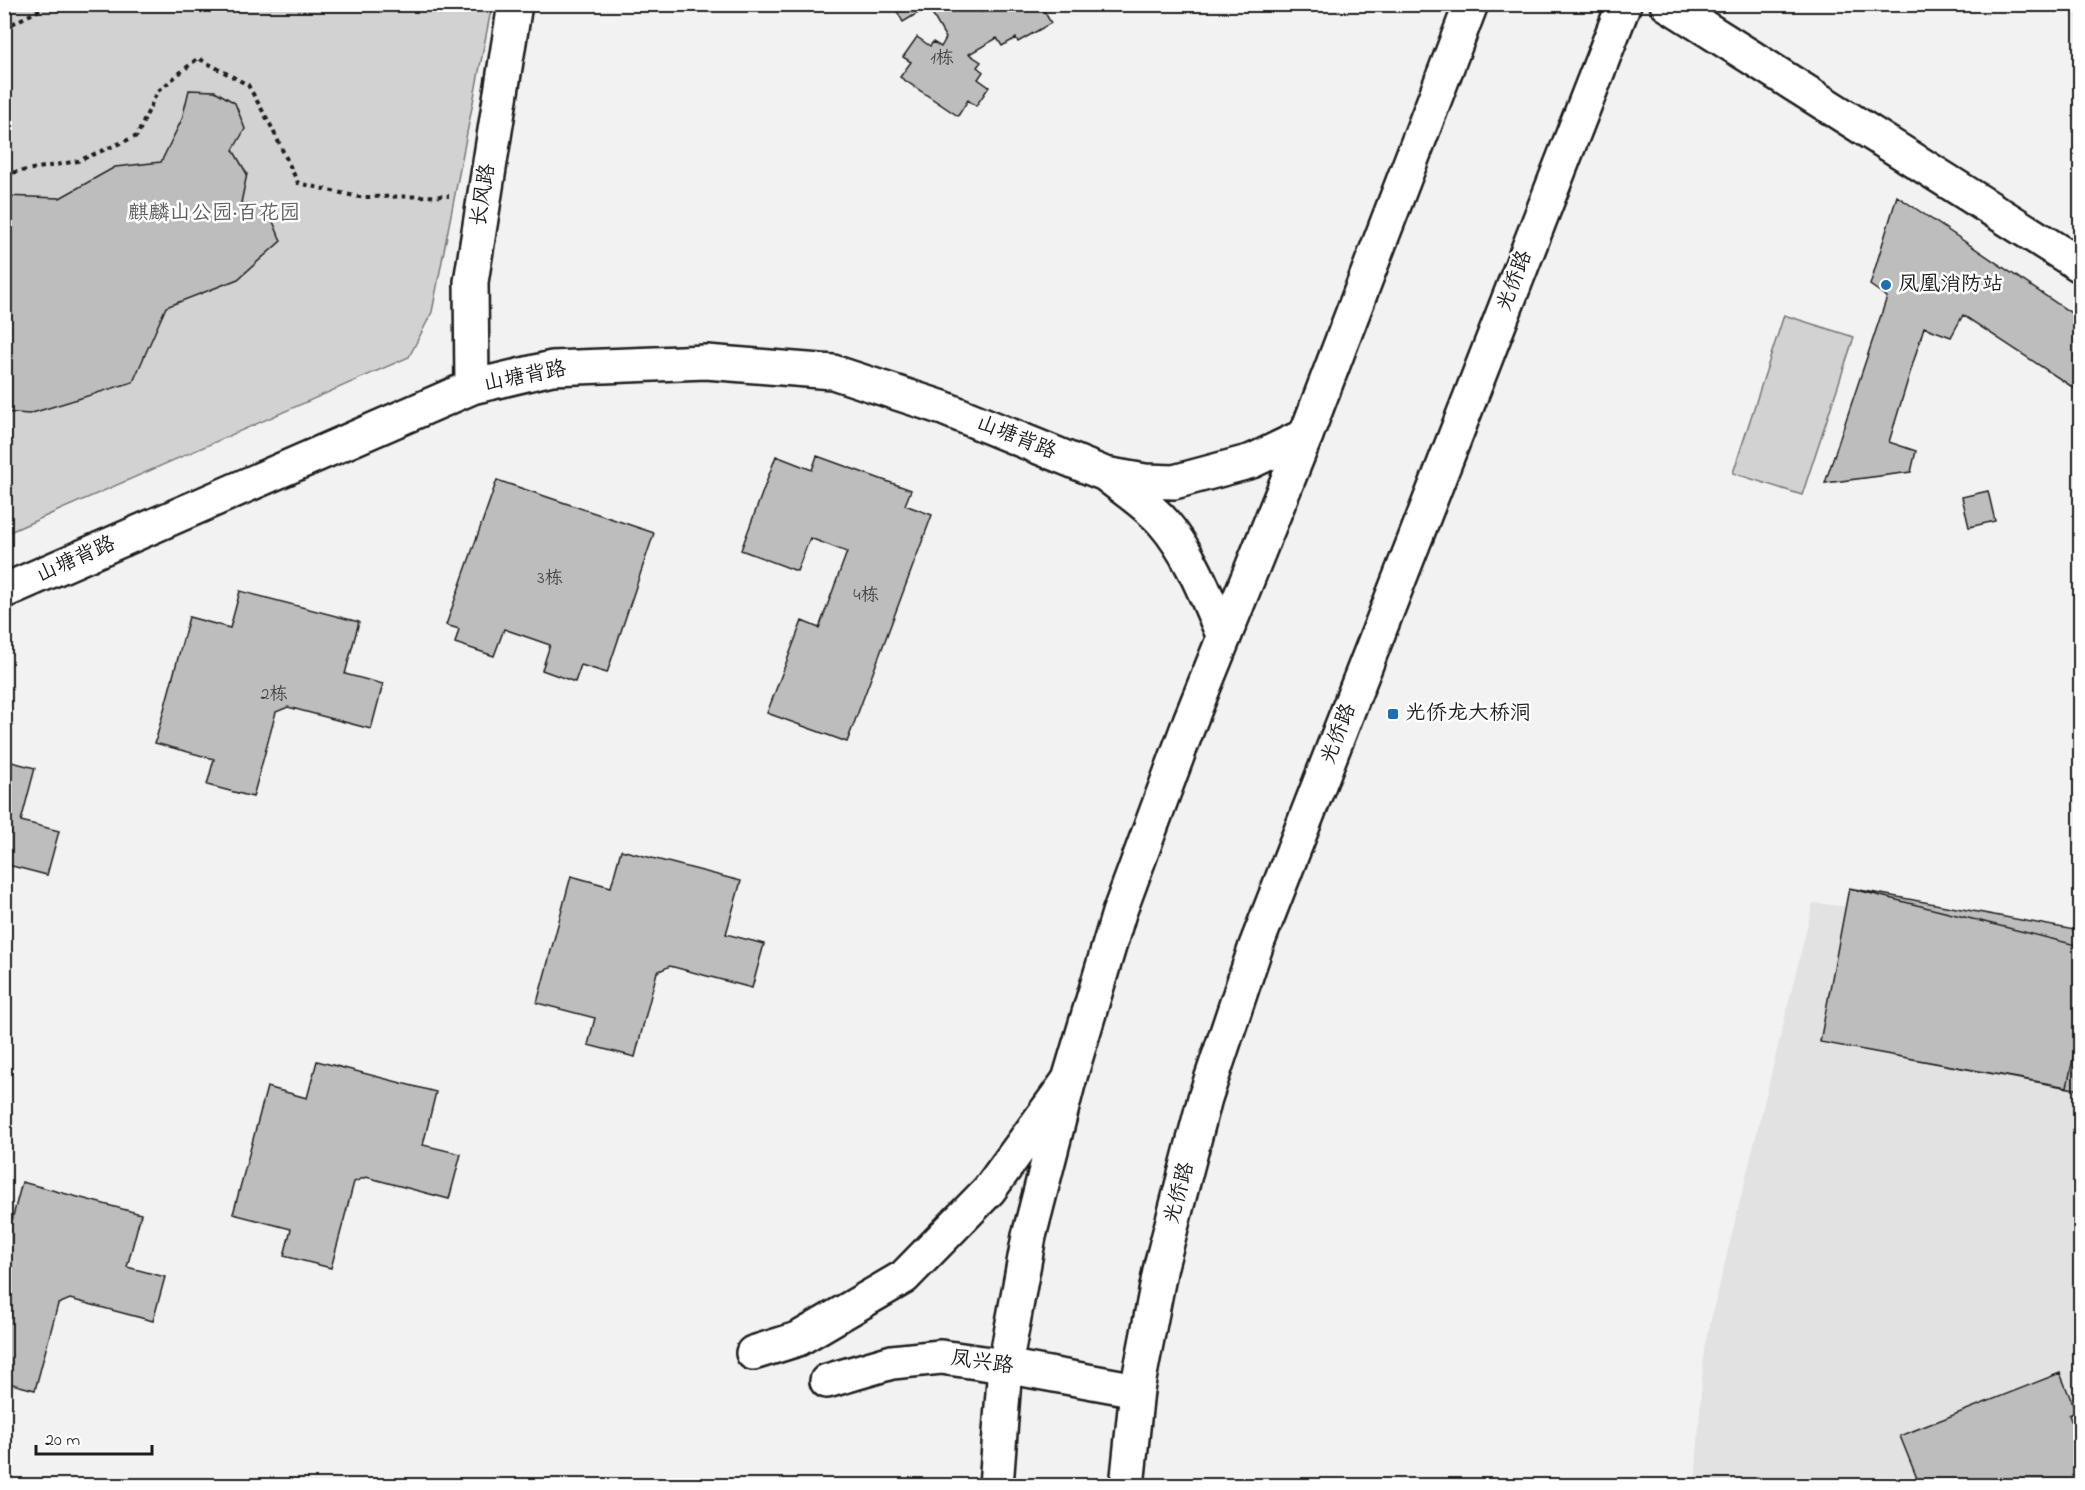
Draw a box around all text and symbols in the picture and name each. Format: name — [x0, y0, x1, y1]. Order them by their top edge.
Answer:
house number: 1栋 — [930, 46, 954, 72]
street label: 长风路 — [464, 162, 504, 228]
park label: 麒麟山公园·百花园 — [128, 199, 300, 229]
street label: 光侨路 — [1490, 246, 1540, 316]
place label: 凤凰消防站 — [1898, 270, 2003, 300]
marker: 凤凰消防站 — [1879, 278, 1893, 292]
street label: 山塘背路 — [481, 354, 569, 400]
street label: 山塘背路 — [971, 408, 1061, 468]
street label: 山塘背路 — [32, 529, 120, 591]
house number: 3栋 — [537, 566, 563, 592]
house number: 4栋 — [853, 583, 879, 609]
house number: 2栋 — [261, 682, 287, 708]
street label: 光侨路 — [1314, 699, 1364, 769]
place label: 光侨龙大桥洞 — [1405, 699, 1531, 729]
marker: 光侨龙大桥洞 — [1386, 707, 1400, 721]
street label: 光侨路 — [1157, 1159, 1203, 1227]
street label: 凤兴路 — [949, 1344, 1015, 1382]
scale bar — [36, 1418, 152, 1456]
text: 20 m — [45, 1428, 80, 1454]

